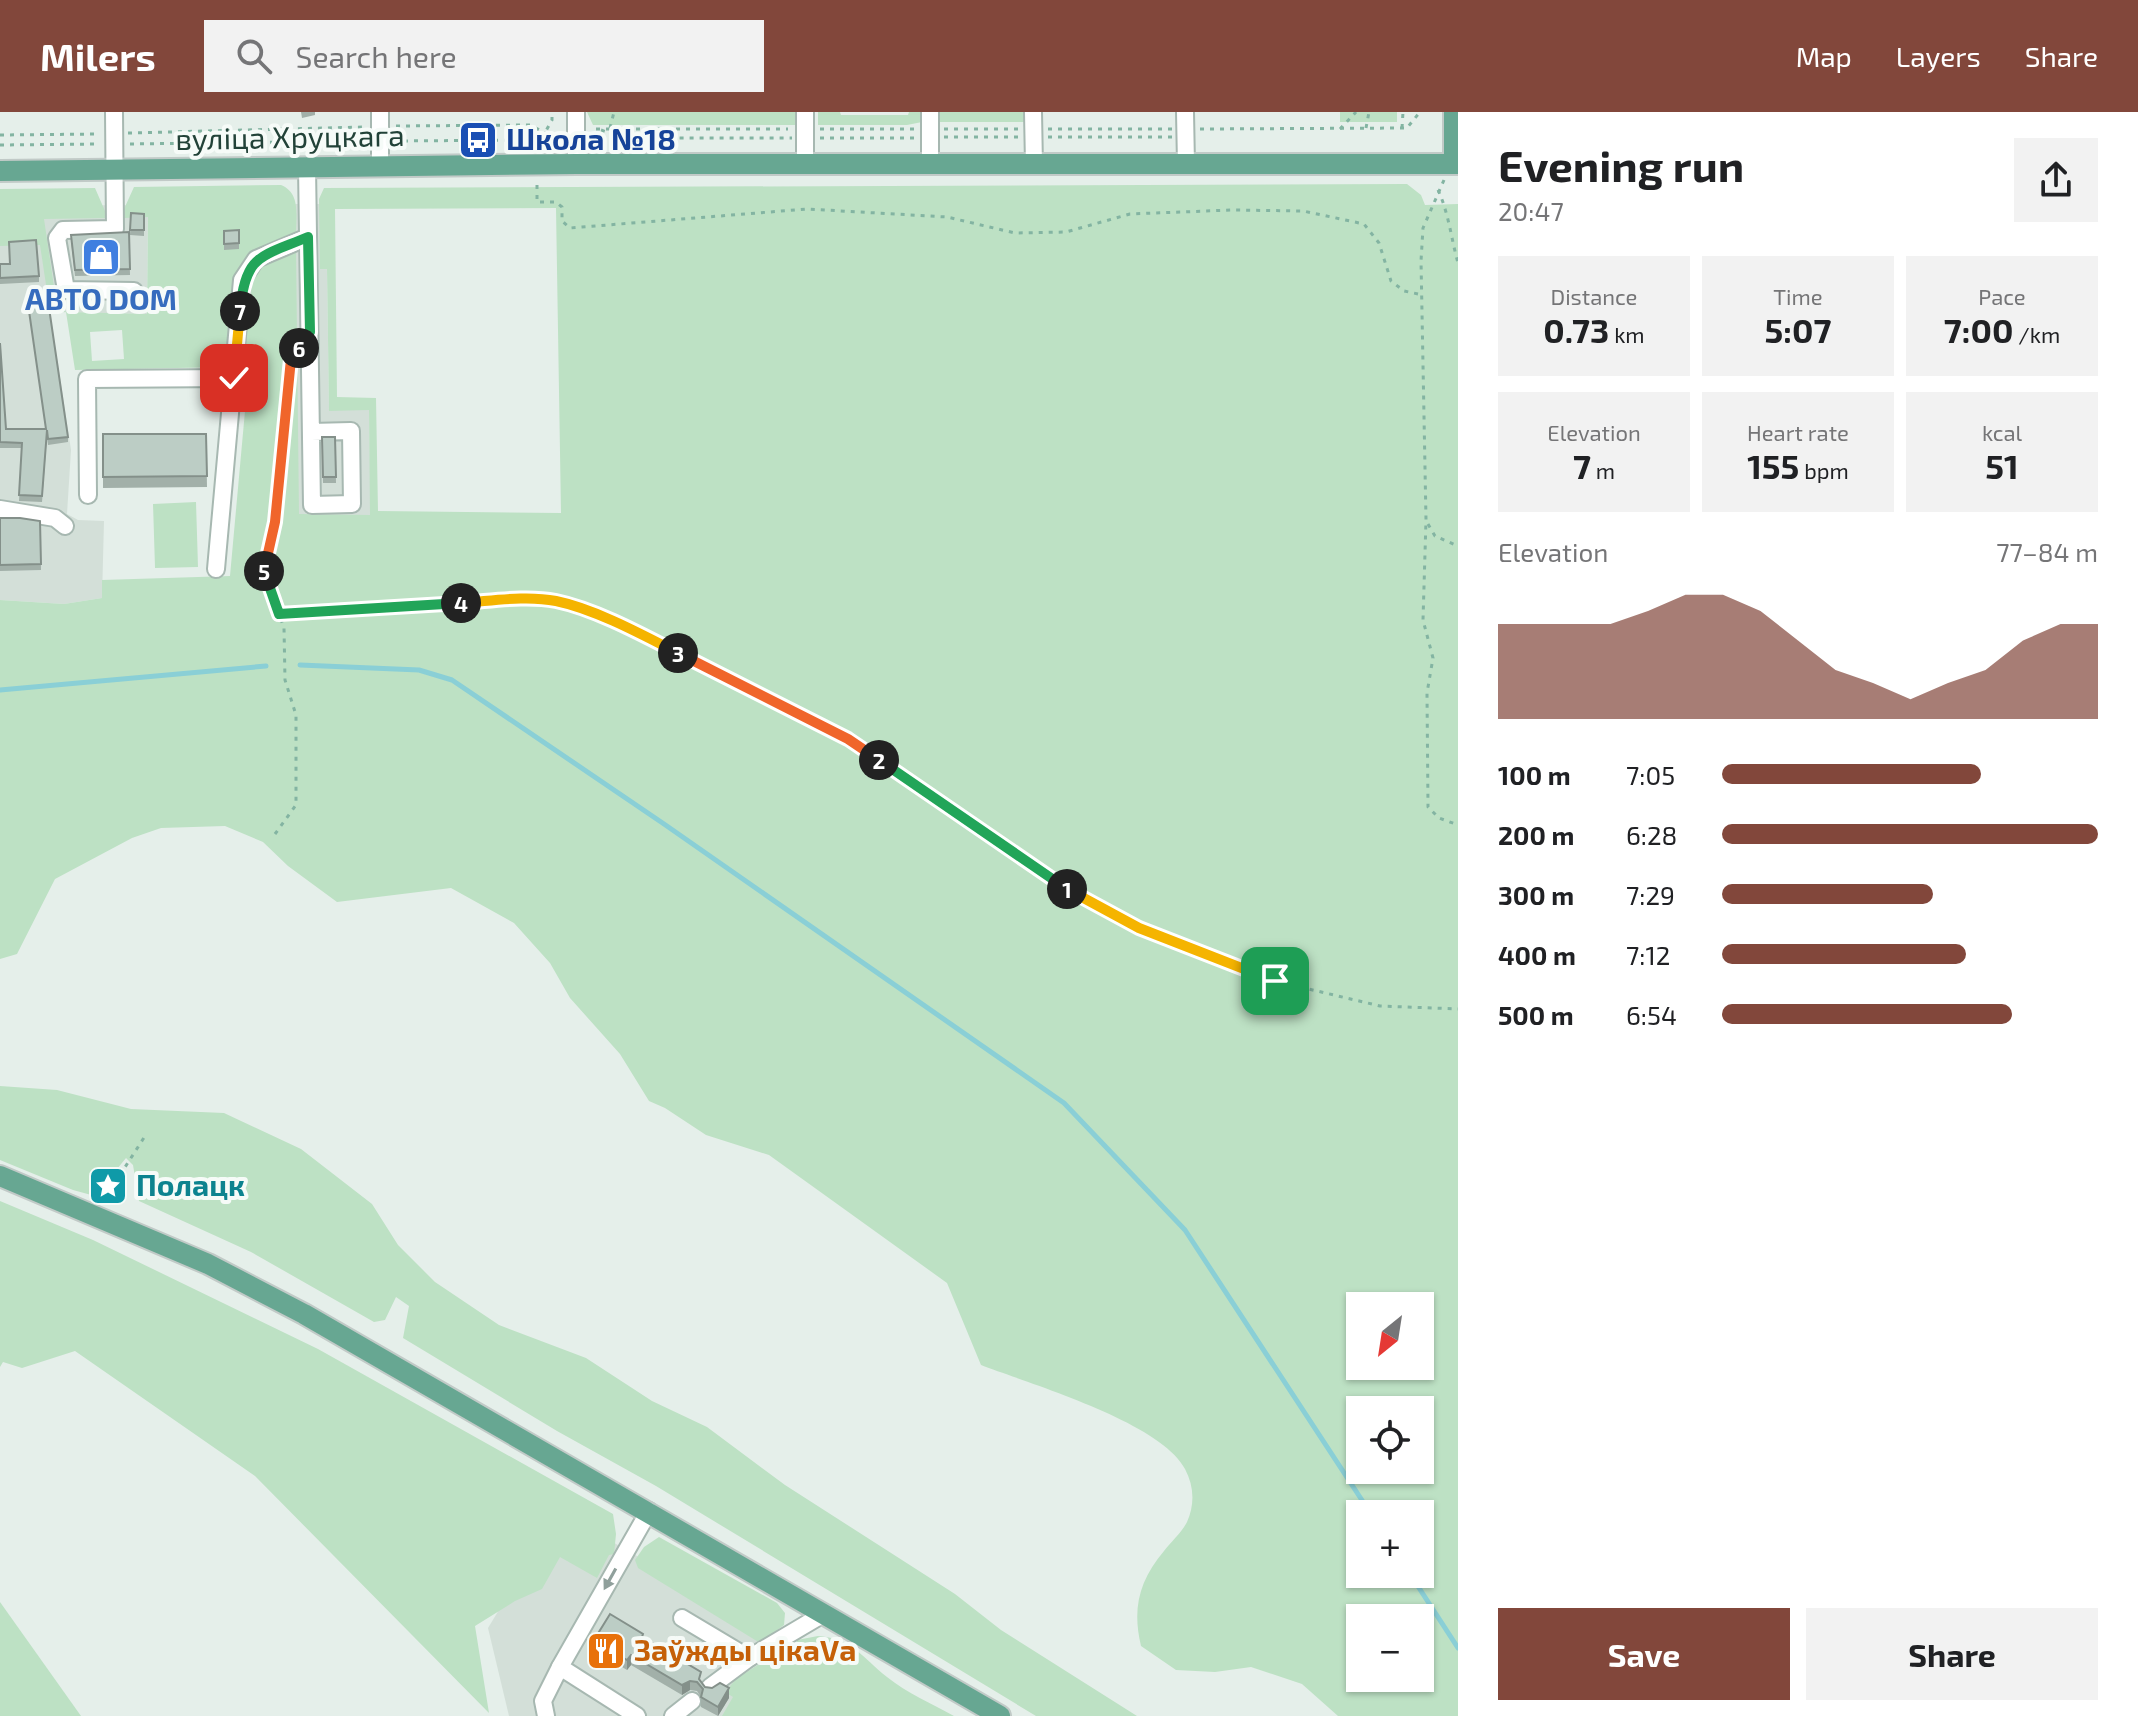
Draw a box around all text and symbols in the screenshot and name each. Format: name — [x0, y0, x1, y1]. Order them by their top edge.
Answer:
search box — [204, 20, 764, 92]
text: Milers — [40, 33, 156, 79]
icon: search — [232, 34, 276, 78]
text: Search here — [296, 38, 457, 74]
text: Map — [1796, 39, 1852, 73]
text: Layers — [1896, 39, 1981, 73]
text: Share — [2025, 39, 2098, 73]
street label: вуліца Хруцкага — [175, 116, 405, 157]
bus stop icon: Школа №18 — [457, 119, 499, 161]
place label: Школа №18 — [506, 120, 676, 156]
text: Evening run — [1498, 138, 1744, 191]
button: share — [2014, 138, 2098, 222]
text: 20:47 — [1498, 195, 1564, 226]
shop icon: АВТО DOM — [80, 236, 122, 278]
place label: АВТО DOM — [25, 280, 177, 316]
text: Distance — [1551, 283, 1637, 309]
text: Time — [1773, 283, 1823, 309]
text: Pace — [1978, 283, 2026, 309]
pin: 7 — [220, 291, 260, 331]
text: 7 — [234, 298, 246, 324]
text: 0.73 — [1543, 309, 1609, 350]
text: 5:07 — [1765, 309, 1831, 350]
text: 7:00 — [1944, 309, 2013, 350]
text: km — [1609, 321, 1645, 347]
text: /km — [2013, 321, 2060, 347]
pin: 6 — [279, 328, 319, 368]
text: 6 — [293, 335, 305, 361]
pin — [200, 344, 268, 412]
icon: check — [212, 356, 256, 400]
text: Elevation — [1547, 419, 1641, 445]
text: Heart rate — [1747, 419, 1849, 445]
text: kcal — [1982, 419, 2022, 445]
text: 7 — [1573, 445, 1591, 486]
text: 155 — [1747, 445, 1799, 486]
text: 51 — [1985, 445, 2019, 486]
text: m — [1591, 457, 1615, 483]
text: bpm — [1799, 457, 1849, 483]
text: Elevation — [1498, 536, 1608, 567]
text: 77–84 m — [1996, 536, 2098, 567]
pin: 5 — [244, 551, 284, 591]
text: 5 — [258, 558, 270, 584]
pin: 4 — [441, 583, 481, 623]
text: 4 — [454, 590, 468, 616]
pin: 3 — [658, 633, 698, 673]
text: 3 — [672, 640, 684, 666]
pin: 2 — [859, 740, 899, 780]
text: 2 — [873, 747, 885, 773]
text: 100 m — [1498, 759, 1571, 790]
text: 7:05 — [1626, 759, 1675, 790]
text: 200 m — [1498, 819, 1574, 850]
text: 6:28 — [1626, 819, 1677, 850]
pin: 1 — [1047, 869, 1087, 909]
text: 1 — [1062, 876, 1072, 902]
text: 300 m — [1498, 879, 1574, 910]
text: 7:29 — [1626, 879, 1675, 910]
text: 400 m — [1498, 939, 1576, 970]
text: 7:12 — [1626, 939, 1670, 970]
pin — [1241, 947, 1309, 1015]
icon: arrive — [1253, 959, 1297, 1003]
text: 500 m — [1498, 999, 1574, 1030]
text: 6:54 — [1626, 999, 1677, 1030]
place icon: Полацк — [87, 1165, 129, 1207]
place label: Полацк — [136, 1166, 245, 1202]
north arrow — [1346, 1292, 1434, 1380]
map controls — [1346, 1292, 1434, 1692]
button: locate — [1346, 1396, 1434, 1484]
button: + — [1346, 1500, 1434, 1588]
one-way arrow — [604, 1568, 618, 1590]
button: − — [1346, 1604, 1434, 1692]
button: Save — [1498, 1608, 1790, 1700]
button: Share — [1806, 1608, 2098, 1700]
restaurant icon: Заўжды цікаVа — [585, 1630, 627, 1672]
place label: Заўжды цікаVа — [634, 1631, 856, 1668]

